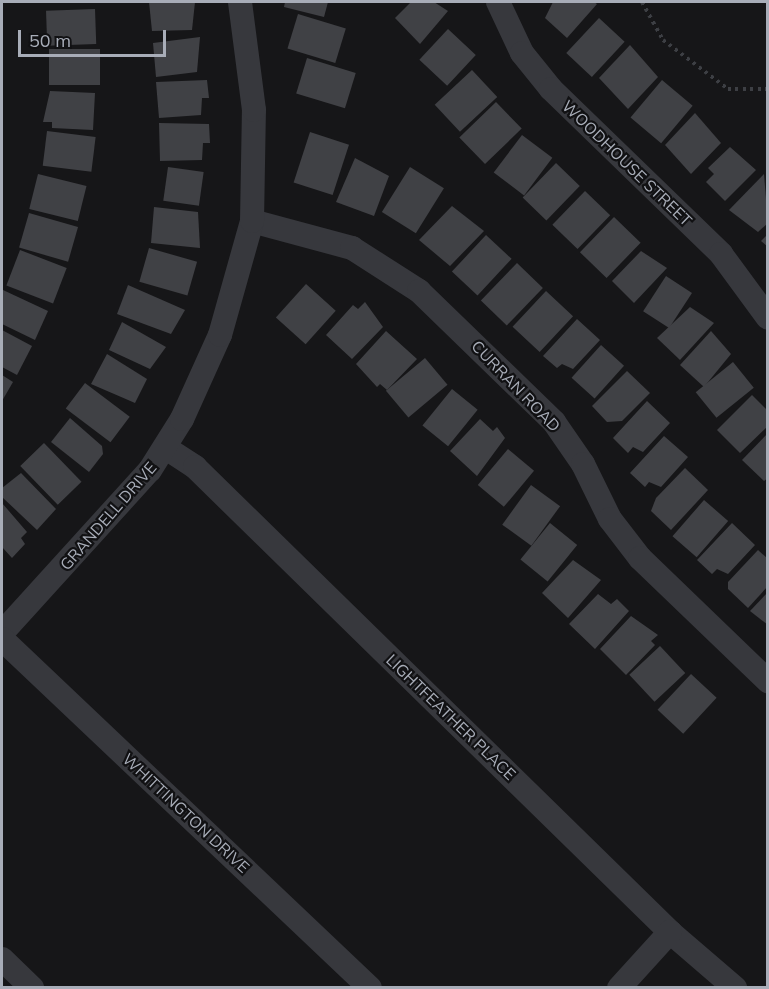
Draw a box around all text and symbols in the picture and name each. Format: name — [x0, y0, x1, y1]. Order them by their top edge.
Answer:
scale bar — [21, 18, 170, 56]
text: 50 m — [29, 29, 71, 52]
street label: WOODHOUSE STREET — [558, 96, 696, 230]
street label: CURRAN ROAD — [468, 336, 564, 436]
street label: GRANDELL DRIVE — [56, 458, 160, 574]
street label: LIGHTFEATHER PLACE — [382, 650, 520, 784]
street label: WHITTINGTON DRIVE — [119, 749, 253, 877]

